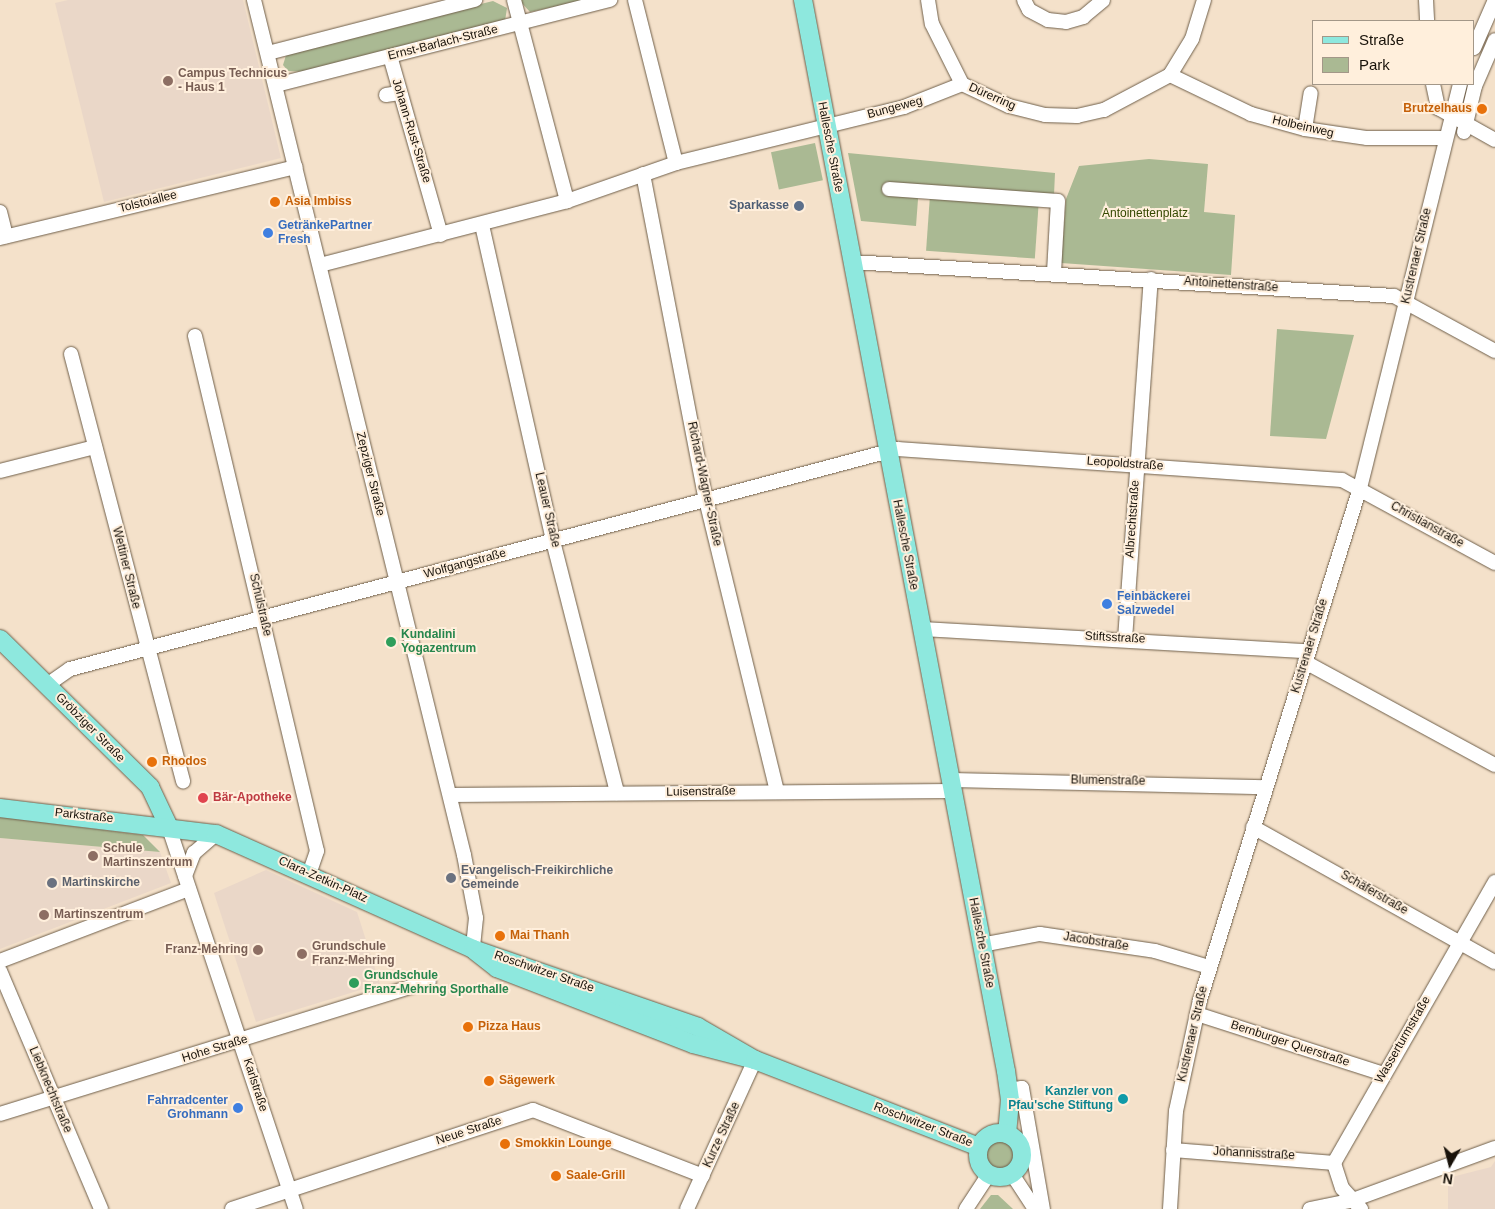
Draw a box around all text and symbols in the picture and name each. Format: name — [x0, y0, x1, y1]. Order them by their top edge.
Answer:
legend — [1312, 20, 1475, 85]
street label: Ernst-Barlach-Straße — [387, 22, 499, 64]
text: Straße — [1359, 31, 1404, 48]
text: Park — [1359, 56, 1390, 73]
place label: Campus Technicus - Haus 1 — [178, 67, 287, 95]
marker: Campus Technicus - Haus 1 — [162, 75, 174, 87]
street label: Johann-Rust-Straße — [388, 77, 434, 185]
street label: Dürerring — [966, 80, 1018, 114]
street label: Bungeweg — [866, 94, 924, 122]
street label: Hallesche Straße — [814, 100, 846, 194]
place label: Brutzelhaus — [1403, 102, 1472, 116]
marker: Brutzelhaus — [1476, 103, 1488, 115]
street label: Holbeinweg — [1271, 113, 1335, 141]
street label: Tolstoiallee — [117, 188, 179, 216]
place label: Asia Imbiss — [285, 195, 352, 209]
marker: Asia Imbiss — [269, 196, 281, 208]
place label: Sparkasse — [729, 199, 789, 213]
marker: Sparkasse — [793, 200, 805, 212]
park label: Antoinettenplatz — [1102, 207, 1188, 221]
street label: Kustrenaer Straße — [1399, 207, 1435, 305]
place label: GetränkePartner Fresh — [278, 219, 372, 247]
marker: GetränkePartner Fresh — [262, 227, 274, 239]
street label: Antoinettenstraße — [1183, 275, 1279, 295]
street label: Richard-Wagner-Straße — [684, 420, 724, 548]
street label: Zepziger Straße — [353, 431, 387, 517]
street label: Leopoldstraße — [1086, 454, 1164, 474]
street label: Leauer Straße — [531, 471, 563, 549]
street label: Albrechtstraße — [1123, 480, 1143, 558]
street label: Hallesche Straße — [889, 498, 921, 592]
street label: Christianstraße — [1388, 499, 1466, 551]
street label: Wettiner Straße — [109, 526, 143, 610]
street label: Wolfgangstraße — [422, 546, 508, 582]
street label: Schulstraße — [246, 572, 274, 638]
place label: Feinbäckerei Salzwedel — [1117, 590, 1190, 618]
street label: Kustrenaer Straße — [1289, 597, 1331, 695]
marker: Feinbäckerei Salzwedel — [1101, 598, 1113, 610]
place label: Kundalini Yogazentrum — [401, 628, 476, 656]
street label: Stiftsstraße — [1084, 629, 1146, 647]
marker: Kundalini Yogazentrum — [385, 636, 397, 648]
street label: Gröbziger Straße — [52, 690, 128, 766]
place label: Rhodos — [162, 755, 207, 769]
marker: Rhodos — [146, 756, 158, 768]
street label: Blumenstraße — [1071, 773, 1145, 789]
street label: Luisenstraße — [666, 784, 736, 800]
place label: Bär-Apotheke — [213, 791, 292, 805]
marker: Bär-Apotheke — [197, 792, 209, 804]
street label: Parkstraße — [54, 806, 114, 826]
place label: Schule Martinszentrum — [103, 842, 192, 870]
marker: Schule Martinszentrum — [87, 850, 99, 862]
street label: Clara-Zetkin-Platz — [276, 854, 370, 906]
place label: Evangelisch-Freikirchliche Gemeinde — [461, 864, 613, 892]
street label: Schäferstraße — [1338, 868, 1410, 918]
marker: Evangelisch-Freikirchliche Gemeinde — [445, 872, 457, 884]
place label: Martinskirche — [62, 876, 140, 890]
marker: Martinskirche — [46, 877, 58, 889]
street label: Hallesche Straße — [965, 896, 997, 990]
place label: Martinszentrum — [54, 908, 143, 922]
marker: Martinszentrum — [38, 909, 50, 921]
place label: Mai Thanh — [510, 929, 569, 943]
marker: Mai Thanh — [494, 930, 506, 942]
street label: Jacobstraße — [1062, 930, 1130, 954]
place label: Grundschule Franz-Mehring — [312, 940, 395, 968]
place label: Franz-Mehring — [165, 943, 248, 957]
marker: Franz-Mehring — [252, 944, 264, 956]
marker: Grundschule Franz-Mehring — [296, 948, 308, 960]
street label: Roschwitzer Straße — [492, 948, 596, 996]
place label: Grundschule Franz-Mehring Sporthalle — [364, 969, 509, 997]
marker: Grundschule Franz-Mehring Sporthalle — [348, 977, 360, 989]
street label: Kustrenaer Straße — [1175, 985, 1211, 1083]
street label: Wasserturmstraße — [1372, 994, 1434, 1086]
street label: Bernburger Querstraße — [1229, 1018, 1351, 1070]
place label: Pizza Haus — [478, 1020, 541, 1034]
marker: Pizza Haus — [462, 1021, 474, 1033]
street label: Hohe Straße — [180, 1032, 250, 1066]
street label: Liebknechtstraße — [25, 1045, 75, 1135]
street label: Karlstraße — [240, 1056, 270, 1114]
place label: Sägewerk — [499, 1074, 555, 1088]
marker: Sägewerk — [483, 1075, 495, 1087]
place label: Kanzler von Pfau'sche Stiftung — [1008, 1085, 1113, 1113]
marker: Kanzler von Pfau'sche Stiftung — [1117, 1093, 1129, 1105]
place label: Fahrradcenter Grohmann — [147, 1094, 228, 1122]
street label: Kurze Straße — [701, 1100, 743, 1170]
street label: Roschwitzer Straße — [872, 1100, 974, 1150]
marker: Fahrradcenter Grohmann — [232, 1102, 244, 1114]
street label: Neue Straße — [434, 1114, 504, 1148]
place label: Smokkin Lounge — [515, 1137, 612, 1151]
marker: Smokkin Lounge — [499, 1138, 511, 1150]
north arrow — [1425, 1139, 1475, 1189]
street label: Johannisstraße — [1213, 1145, 1295, 1163]
place label: Saale-Grill — [566, 1169, 625, 1183]
marker: Saale-Grill — [550, 1170, 562, 1182]
text: N — [1442, 1170, 1454, 1187]

